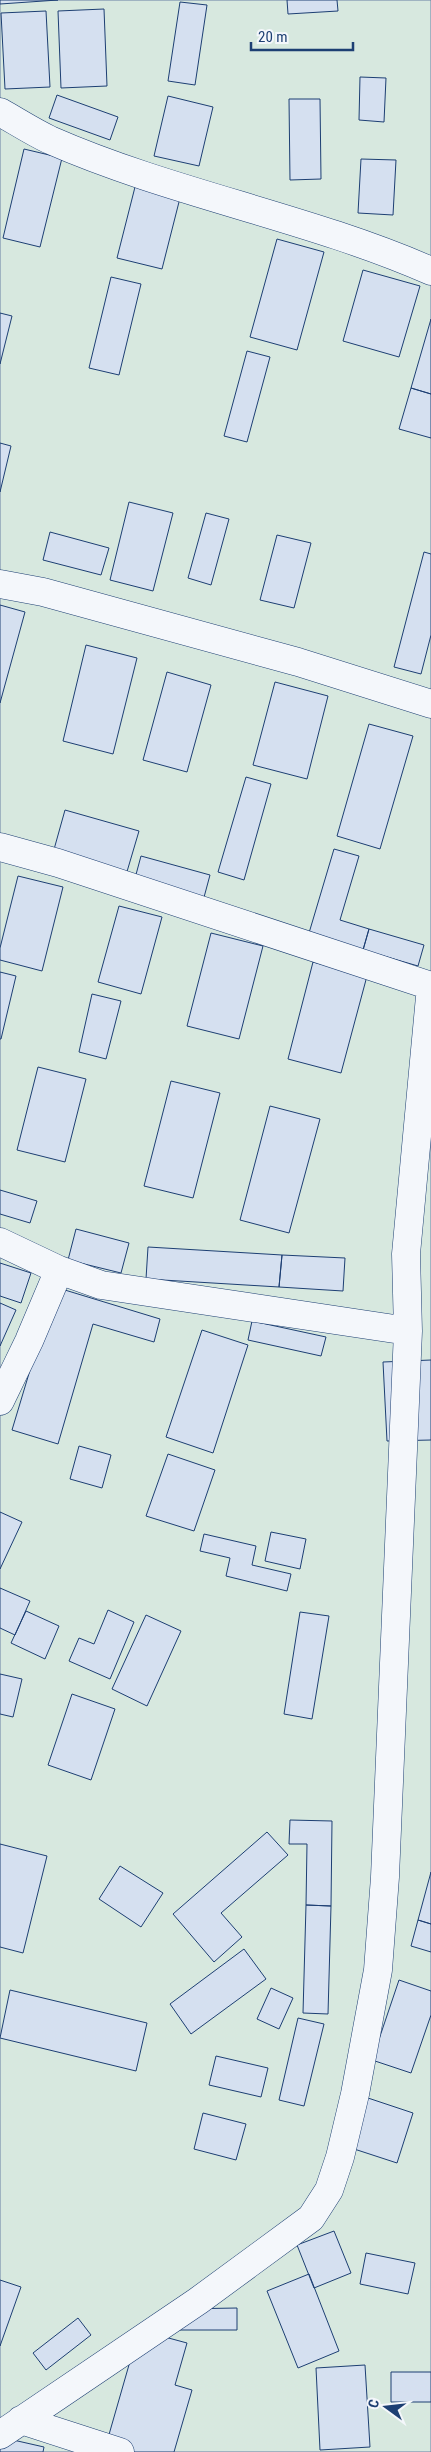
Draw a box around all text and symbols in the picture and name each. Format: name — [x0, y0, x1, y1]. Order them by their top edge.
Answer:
scale bar — [251, 20, 354, 52]
text: 20 m — [258, 28, 288, 46]
north arrow — [361, 2382, 411, 2432]
text: С — [365, 2398, 382, 2410]

